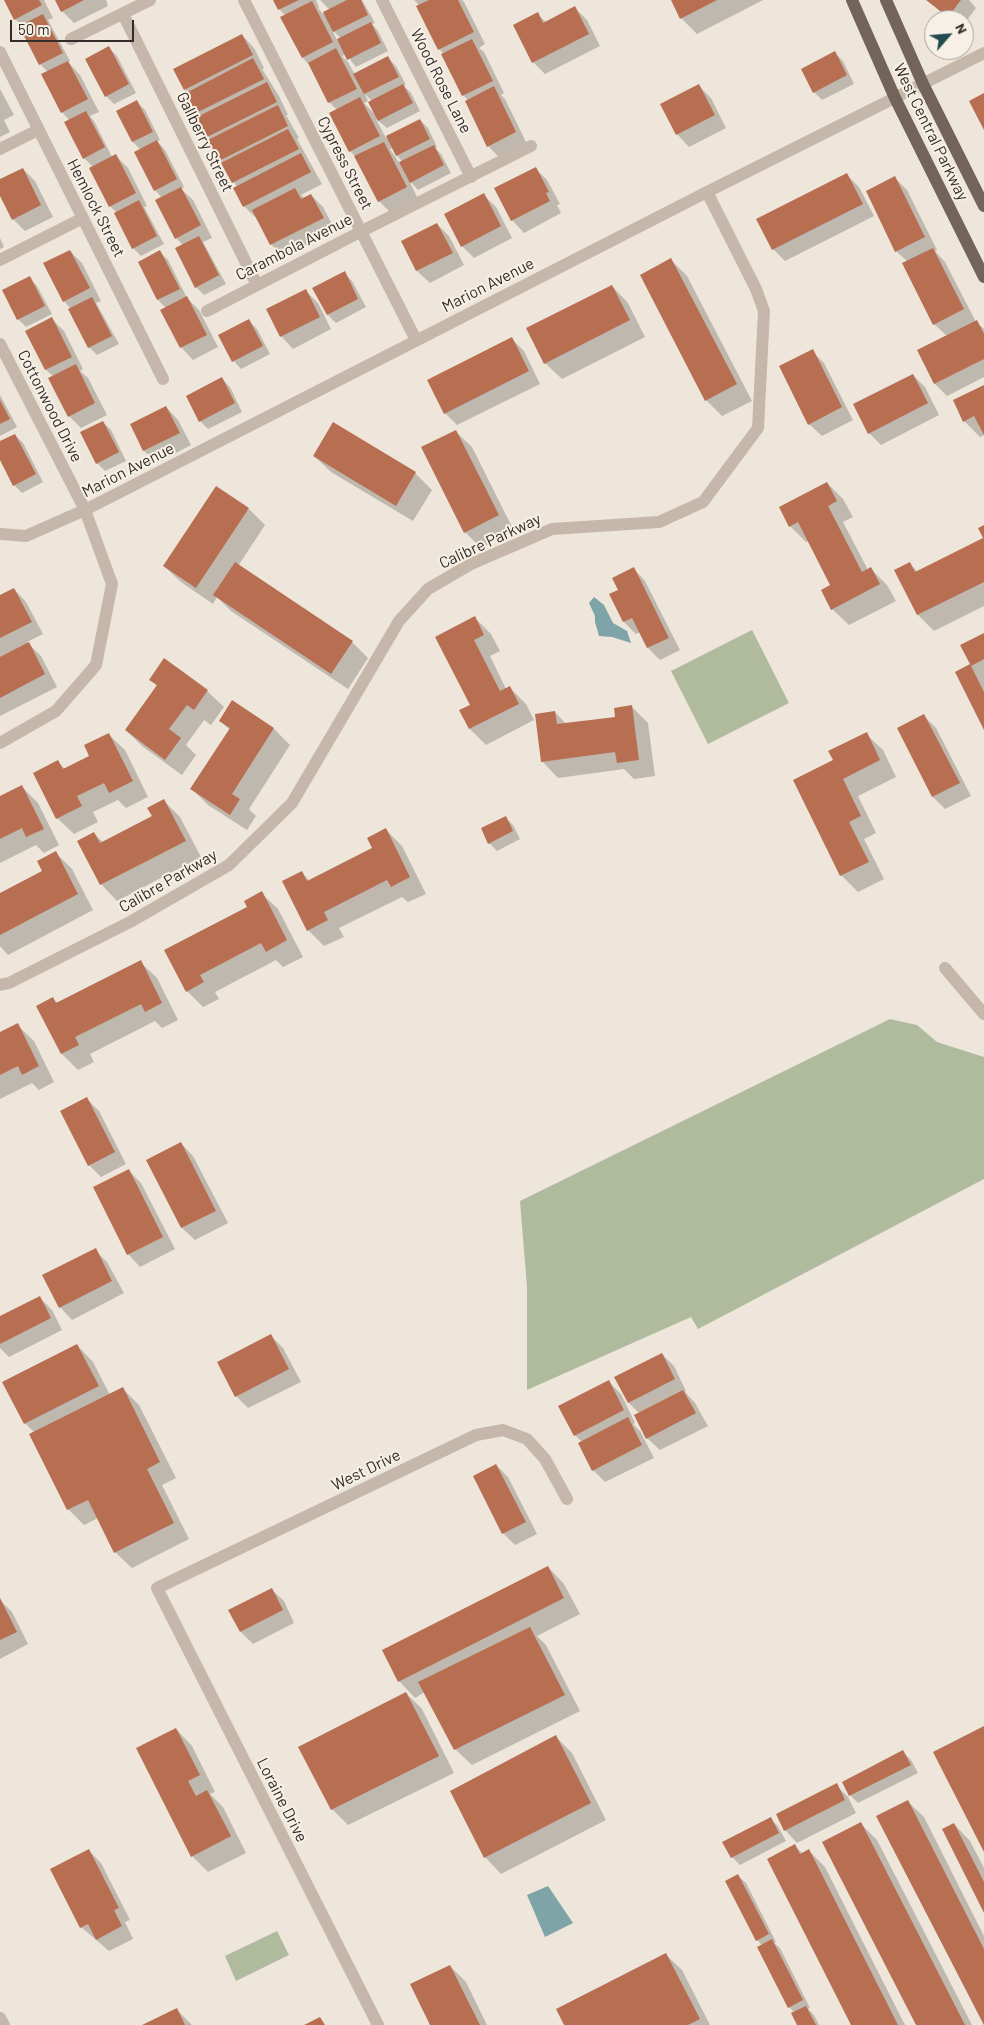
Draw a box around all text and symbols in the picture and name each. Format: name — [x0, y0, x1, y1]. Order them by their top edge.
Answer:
scale bar — [12, 10, 136, 42]
north arrow — [924, 10, 974, 60]
text: 50 m — [18, 20, 50, 38]
text: N — [952, 20, 972, 36]
street label: Wood Rose Lane — [406, 25, 476, 137]
street label: West Central Parkway — [889, 60, 973, 204]
street label: Gallberry Street — [173, 89, 237, 195]
street label: Cypress Street — [313, 113, 377, 213]
street label: Hemlock Street — [63, 156, 129, 260]
street label: Carambola Avenue — [233, 209, 355, 285]
street label: Marion Avenue — [439, 254, 537, 316]
street label: Cottonwood Drive — [13, 347, 87, 465]
street label: Marion Avenue — [79, 439, 177, 501]
street label: Calibre Parkway — [436, 509, 544, 573]
street label: Calibre Parkway — [116, 845, 220, 917]
street label: West Drive — [329, 1445, 403, 1495]
street label: Loraine Drive — [253, 1755, 311, 1845]

